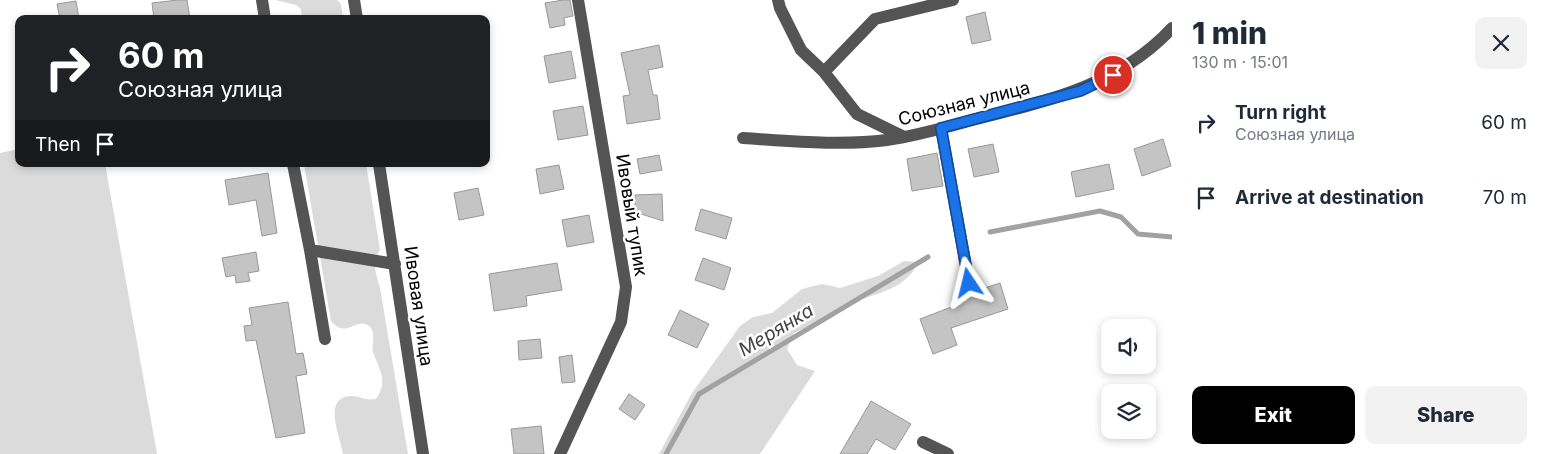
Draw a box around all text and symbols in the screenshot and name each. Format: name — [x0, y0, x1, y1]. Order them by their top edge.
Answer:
text: 1 min — [1192, 15, 1267, 51]
button: close — [1475, 17, 1527, 69]
text: 60 m — [118, 34, 205, 76]
icon: right — [35, 35, 100, 100]
text: 130 m · 15:01 — [1192, 52, 1288, 72]
pin — [1092, 54, 1134, 96]
icon: arrive — [1099, 61, 1127, 89]
text: Союзная улица — [118, 76, 283, 102]
street label: Союзная улица — [896, 76, 1032, 130]
text: Turn right — [1235, 101, 1326, 124]
icon: right — [1192, 109, 1220, 137]
text: 60 m — [1481, 111, 1527, 134]
text: Союзная улица — [1235, 124, 1355, 144]
icon: arrive — [91, 130, 119, 158]
text: Then — [35, 133, 81, 156]
street label: Ивовый тупик — [612, 152, 652, 278]
icon: arrive — [1192, 184, 1220, 212]
text: Arrive at destination — [1235, 186, 1424, 209]
text: 70 m — [1483, 186, 1527, 209]
street label: Ивовая улица — [400, 245, 438, 367]
position arrow — [942, 256, 994, 308]
water label: Мерянка — [734, 298, 818, 361]
map controls — [1101, 319, 1156, 439]
button: sound — [1101, 319, 1156, 374]
button: layers — [1101, 384, 1156, 439]
button: Exit — [1192, 386, 1355, 444]
button: Share — [1365, 386, 1527, 444]

